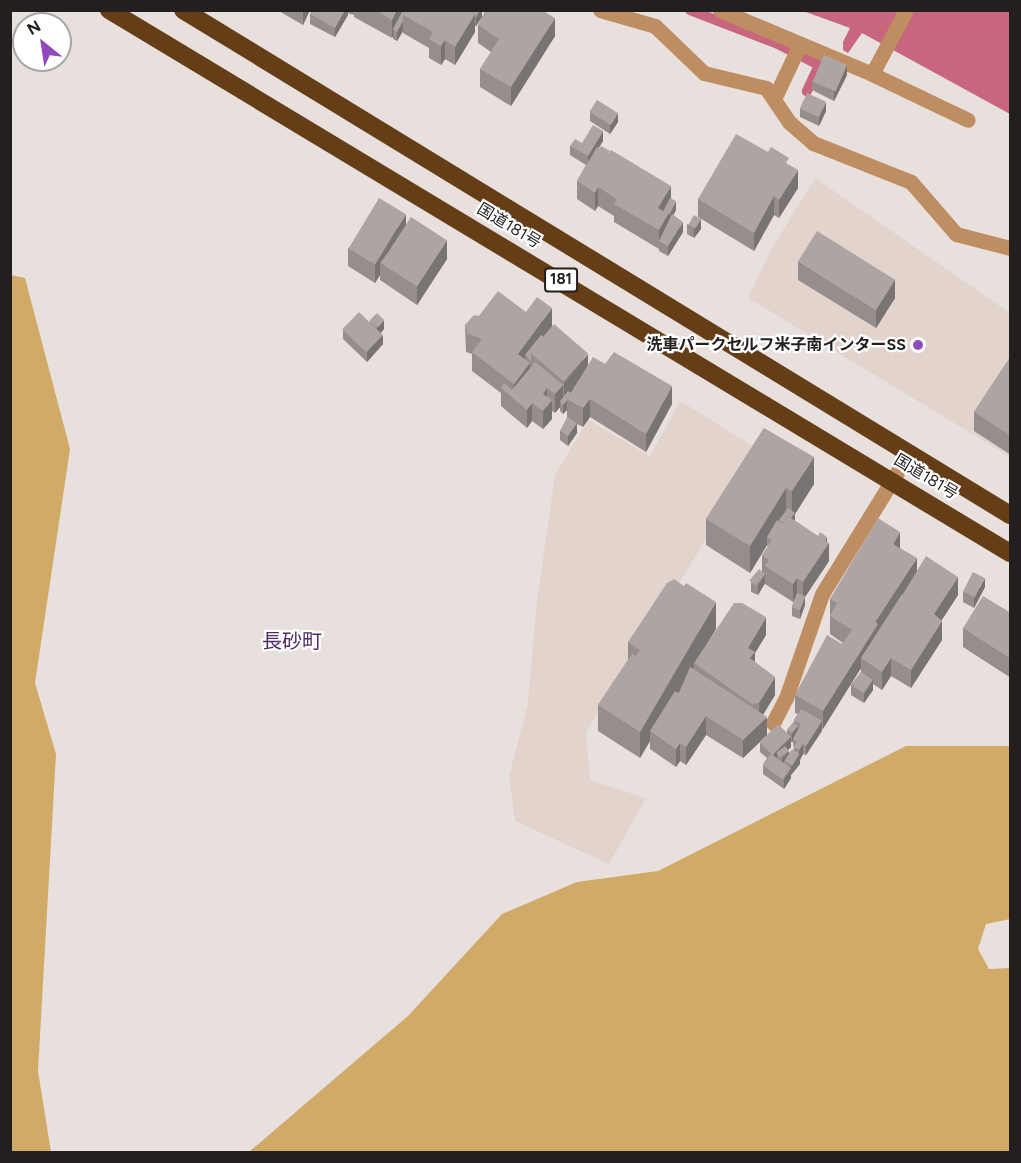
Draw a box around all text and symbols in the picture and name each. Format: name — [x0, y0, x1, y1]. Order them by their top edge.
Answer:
north arrow — [12, 12, 72, 72]
text: N — [24, 16, 44, 39]
street label: 国道181号 — [474, 199, 544, 253]
road number: 181 — [543, 268, 579, 292]
place label: 洗車パークセルフ米子南インターSS — [647, 335, 906, 355]
marker: 洗車パークセルフ米子南インターSS — [911, 338, 925, 352]
street label: 国道181号 — [891, 450, 961, 504]
district label: 長砂町 — [262, 629, 322, 653]

